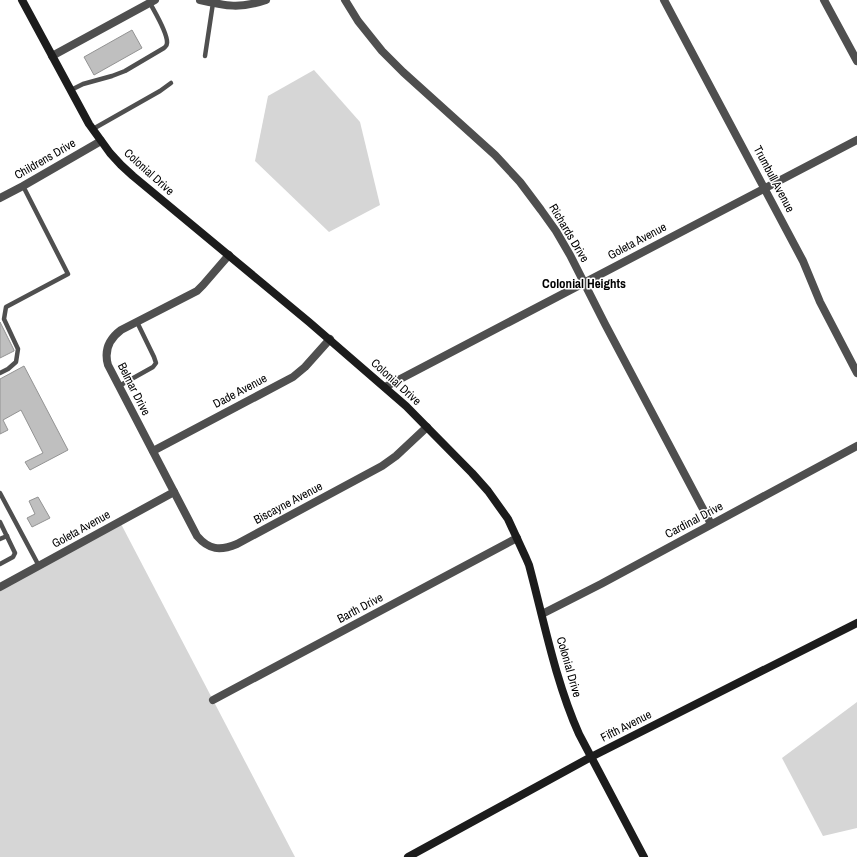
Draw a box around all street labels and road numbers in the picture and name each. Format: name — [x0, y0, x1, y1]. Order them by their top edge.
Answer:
street label: Childrens Drive — [11, 135, 79, 183]
street label: Trumbull Avenue — [750, 143, 798, 215]
street label: Colonial Drive — [120, 145, 178, 199]
street label: Richards Drive — [545, 201, 593, 265]
street label: Goleta Avenue — [605, 219, 669, 263]
street label: Colonial Drive — [367, 355, 425, 409]
street label: Belmar Drive — [114, 360, 154, 418]
street label: Dade Avenue — [210, 370, 270, 412]
street label: Biscayne Avenue — [251, 478, 325, 528]
street label: Cardinal Drive — [662, 498, 726, 542]
street label: Goleta Avenue — [49, 506, 113, 552]
street label: Barth Drive — [334, 589, 386, 627]
street label: Colonial Drive — [553, 635, 585, 699]
street label: Fifth Avenue — [598, 706, 654, 746]

